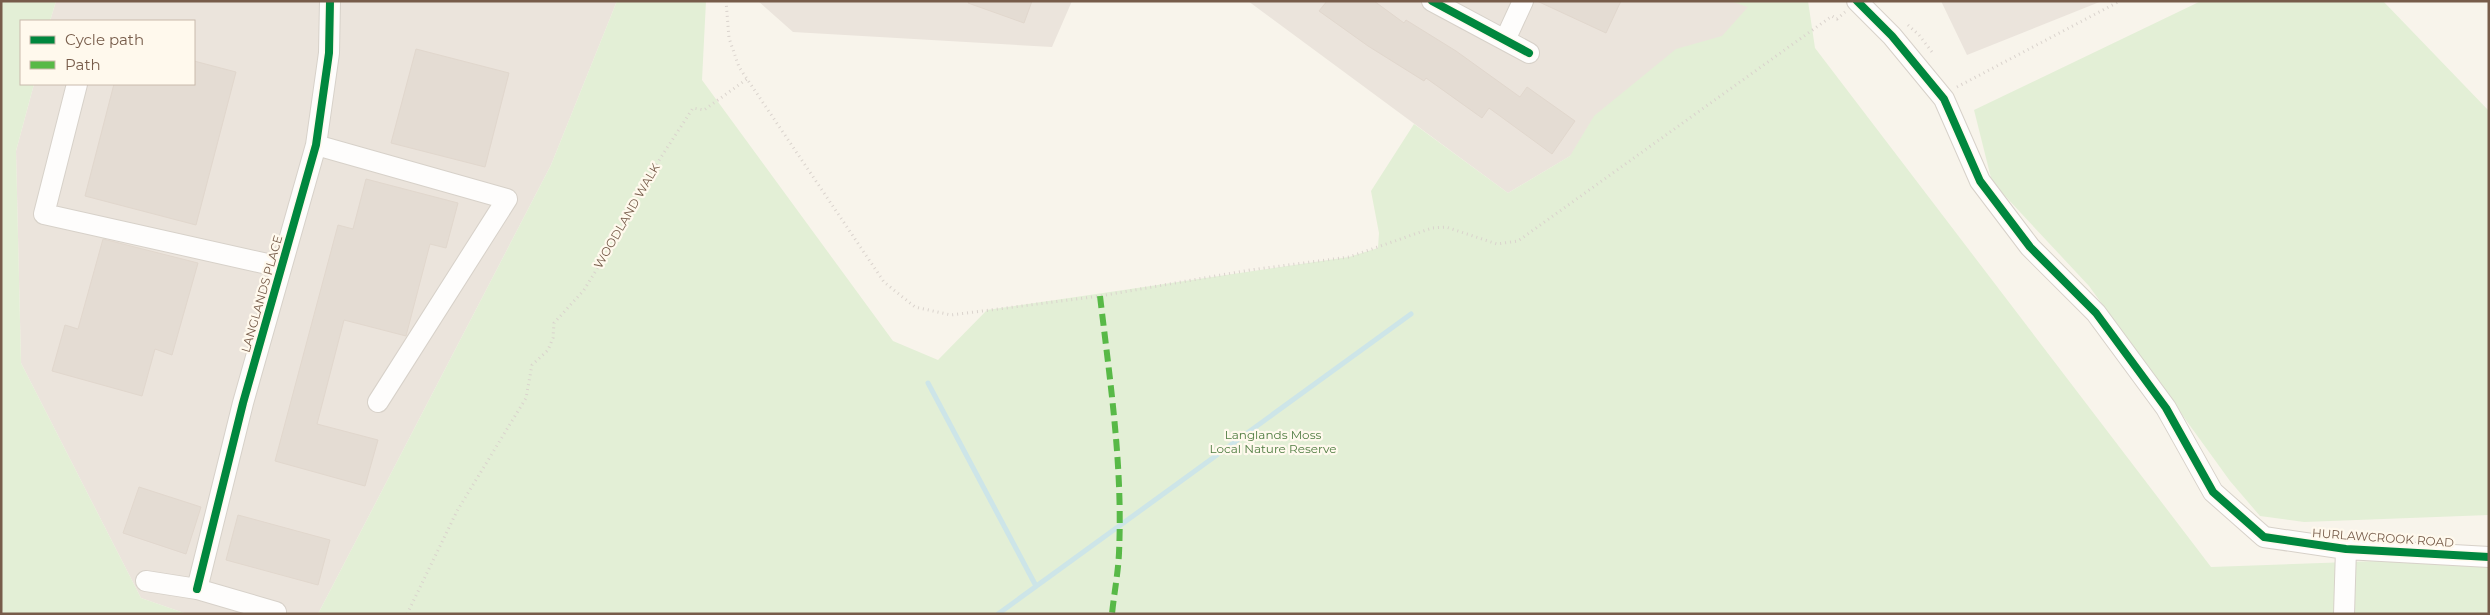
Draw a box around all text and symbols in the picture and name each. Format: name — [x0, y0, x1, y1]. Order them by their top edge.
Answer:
legend — [20, 20, 195, 85]
text: Cycle path — [65, 30, 144, 49]
text: Path — [65, 55, 101, 74]
street label: WOODLAND WALK — [590, 160, 663, 271]
street label: LANGLANDS PLACE — [238, 234, 285, 354]
park label: Langlands Moss Local Nature Reserve — [1209, 427, 1337, 456]
street label: HURLAWCROOK ROAD — [2311, 525, 2455, 550]

